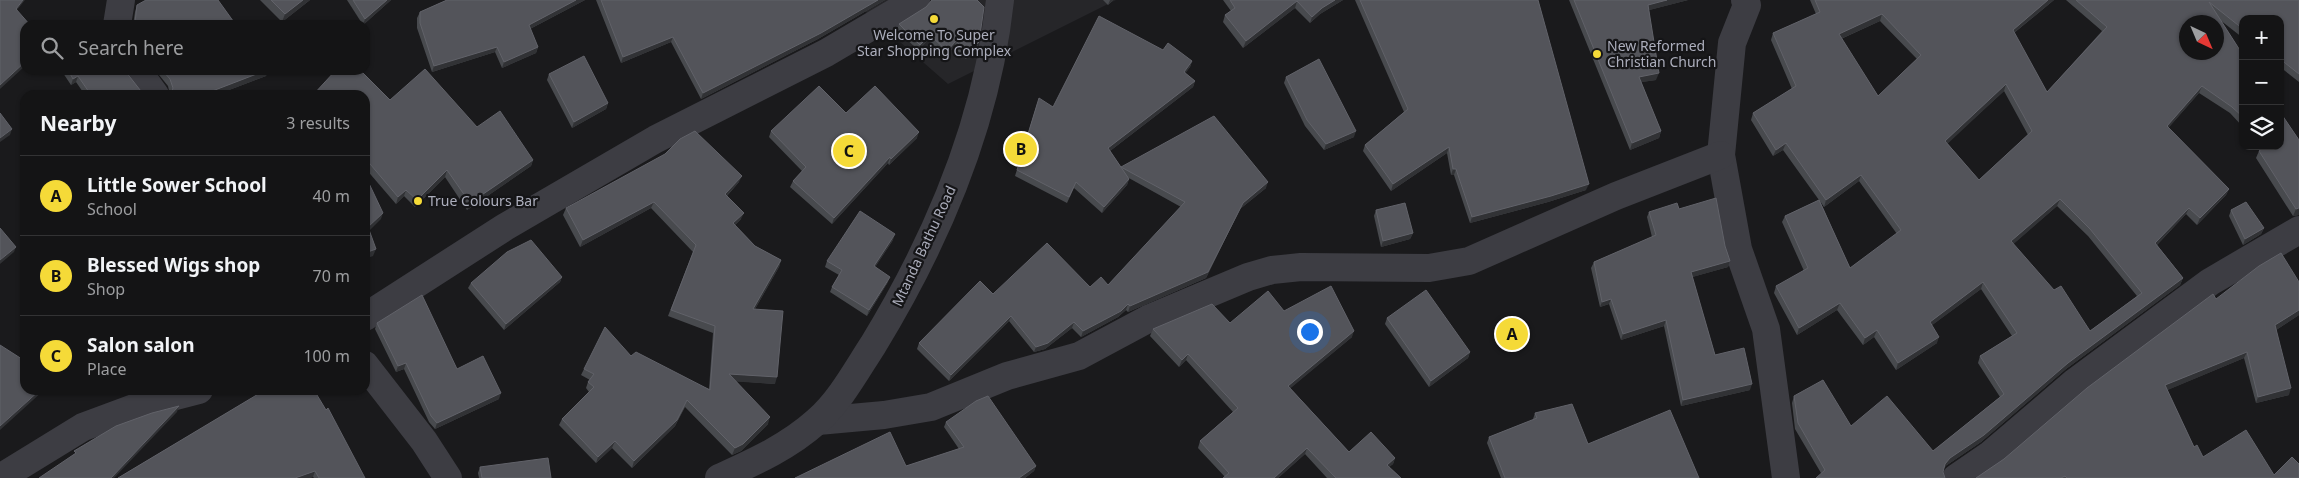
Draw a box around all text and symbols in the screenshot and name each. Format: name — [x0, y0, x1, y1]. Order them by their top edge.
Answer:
marker: Welcome To Super Star Shopping Complex — [928, 13, 940, 25]
north arrow — [2179, 15, 2224, 60]
map controls — [2239, 15, 2284, 150]
button: + — [2239, 15, 2284, 60]
search box — [20, 20, 370, 75]
place label: Welcome To Super Star Shopping Complex — [857, 25, 1012, 60]
icon: search — [38, 34, 66, 62]
text: Search here — [78, 35, 184, 61]
place label: New Reformed Christian Church — [1607, 36, 1716, 71]
marker: New Reformed Christian Church — [1591, 48, 1603, 60]
button: − — [2239, 60, 2284, 105]
button: layers — [2239, 105, 2284, 150]
text: Nearby — [40, 109, 116, 137]
text: 3 results — [286, 112, 350, 134]
pin: B — [1005, 130, 1037, 168]
pin: C — [833, 132, 865, 170]
text: Little Sower School — [87, 172, 267, 198]
street label: Mtanda Bathu Road — [887, 182, 960, 309]
text: A — [50, 185, 62, 207]
text: 40 m — [313, 185, 350, 207]
place label: True Colours Bar — [428, 191, 538, 210]
marker: True Colours Bar — [412, 195, 424, 207]
text: School — [87, 198, 137, 220]
text: Blessed Wigs shop — [87, 252, 260, 278]
text: B — [51, 265, 61, 287]
text: 70 m — [313, 265, 350, 287]
text: Shop — [87, 278, 125, 300]
pin: A — [1496, 315, 1528, 353]
your location — [1297, 319, 1323, 345]
text: Salon salon — [87, 332, 194, 358]
text: C — [51, 345, 61, 367]
text: 100 m — [303, 345, 350, 367]
text: Place — [87, 358, 127, 380]

